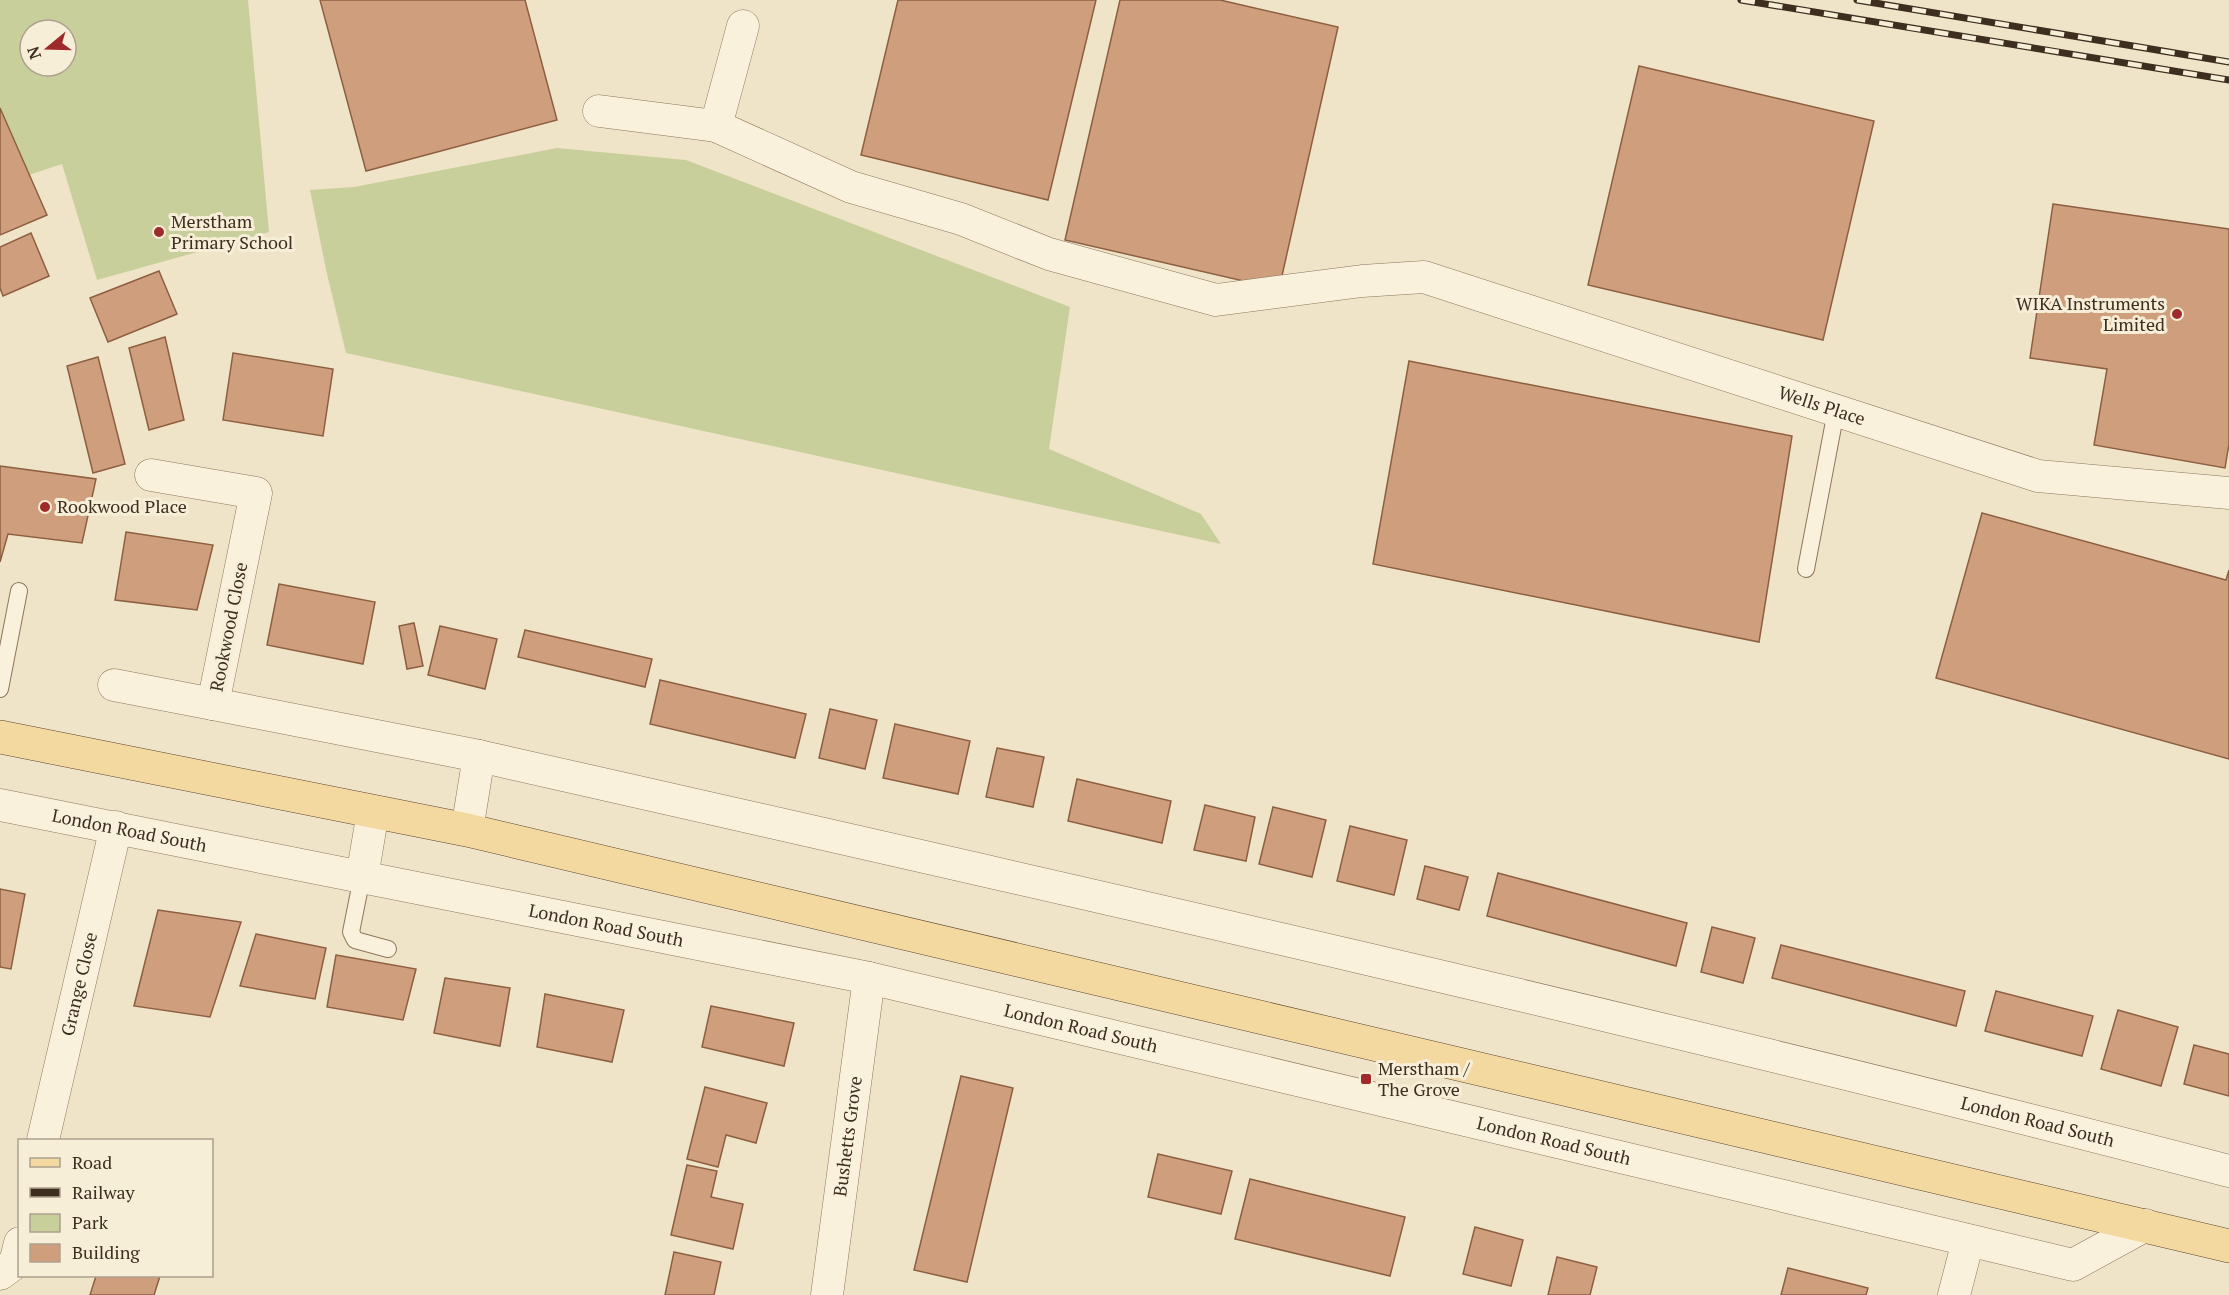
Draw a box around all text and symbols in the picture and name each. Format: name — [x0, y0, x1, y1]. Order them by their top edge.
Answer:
north arrow — [18, 18, 78, 78]
text: N — [21, 44, 46, 62]
place label: Merstham Primary School — [171, 209, 293, 254]
marker: Merstham Primary School — [152, 225, 166, 239]
place label: WIKA Instruments Limited — [2016, 291, 2165, 336]
marker: WIKA Instruments Limited — [2170, 307, 2184, 321]
street label: Wells Place — [1775, 380, 1869, 430]
place label: Rookwood Place — [57, 494, 187, 518]
marker: Rookwood Place — [38, 500, 52, 514]
street label: Rookwood Close — [204, 560, 252, 694]
street label: London Road South — [50, 803, 210, 857]
street label: London Road South — [527, 898, 686, 952]
street label: Grange Close — [55, 930, 102, 1038]
street label: London Road South — [1002, 998, 1161, 1058]
place label: Merstham / The Grove — [1378, 1056, 1471, 1101]
marker: Merstham / The Grove — [1359, 1072, 1373, 1086]
street label: Bushetts Grove — [827, 1075, 867, 1198]
street label: London Road South — [1959, 1090, 2118, 1152]
street label: London Road South — [1475, 1110, 1634, 1170]
legend — [18, 1139, 213, 1277]
text: Road — [72, 1150, 112, 1174]
text: Railway — [72, 1180, 136, 1204]
text: Park — [72, 1210, 109, 1234]
text: Building — [72, 1240, 140, 1264]

